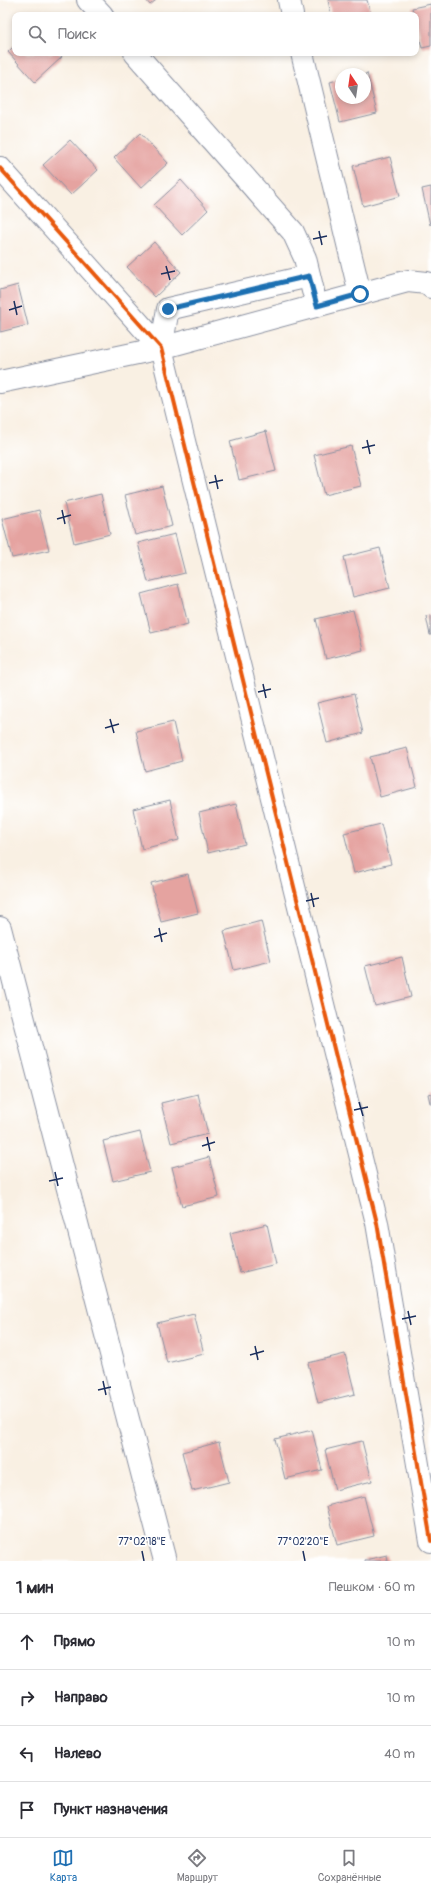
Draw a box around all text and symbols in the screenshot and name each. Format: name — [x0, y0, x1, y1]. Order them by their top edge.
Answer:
search box — [12, 12, 419, 56]
icon: search — [26, 23, 48, 45]
text: Поиск — [58, 25, 97, 44]
north arrow — [335, 68, 371, 104]
route start — [351, 285, 369, 303]
route end — [159, 300, 177, 318]
text: 77°02'18"E — [118, 1536, 166, 1548]
text: 77°02'20"E — [277, 1536, 329, 1548]
text: 1 мин — [16, 1577, 54, 1598]
text: Пешком · 60 m — [329, 1579, 415, 1595]
icon: ahead — [16, 1631, 38, 1653]
text: Прямо — [54, 1632, 95, 1651]
text: 10 m — [387, 1634, 415, 1650]
icon: right — [16, 1687, 38, 1709]
text: Направо — [54, 1688, 108, 1707]
text: 10 m — [387, 1690, 415, 1706]
icon: left — [16, 1743, 38, 1765]
text: Налево — [54, 1744, 101, 1763]
text: 40 m — [384, 1746, 415, 1762]
icon: arrive — [16, 1799, 38, 1821]
text: Пункт назначения — [54, 1800, 168, 1819]
tab: Карта — [50, 1847, 77, 1884]
tab: Маршрут — [177, 1847, 218, 1884]
tab: Сохранённые — [318, 1847, 381, 1884]

